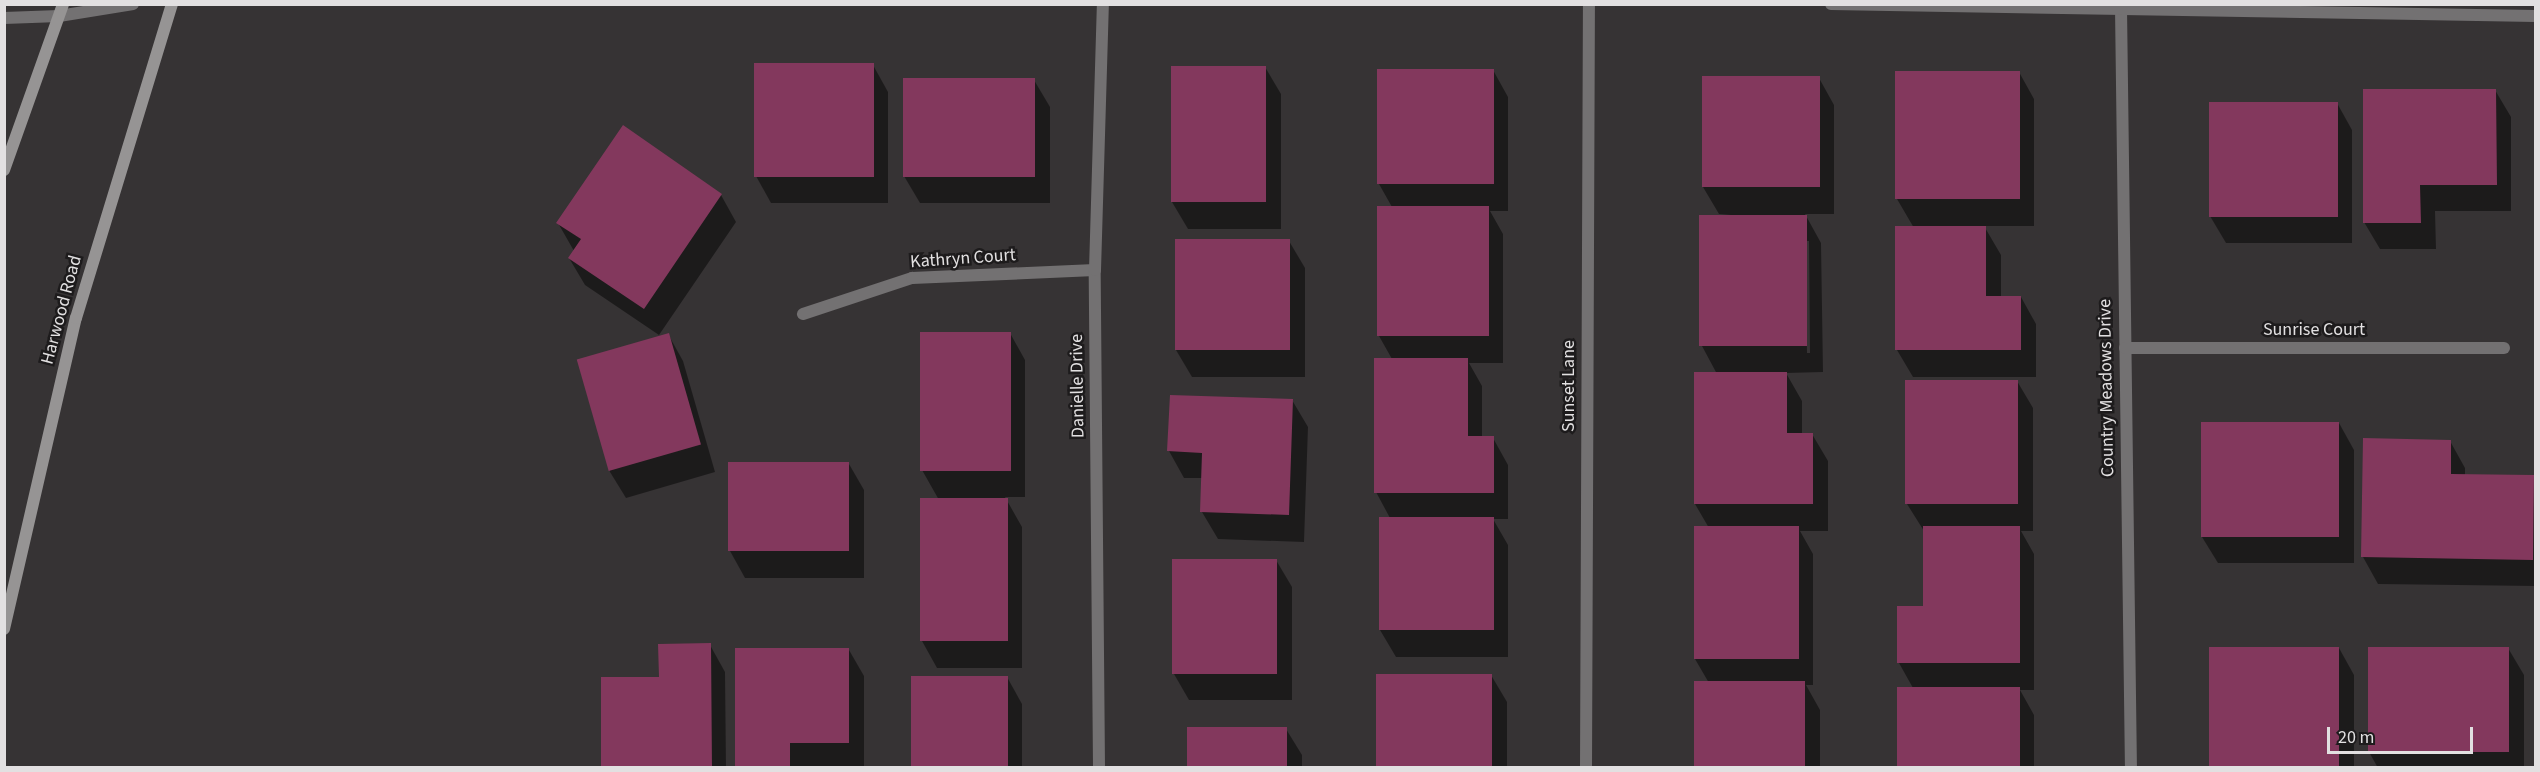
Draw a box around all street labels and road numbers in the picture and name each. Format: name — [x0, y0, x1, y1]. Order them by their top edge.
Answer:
street label: Kathryn Court — [909, 245, 1017, 273]
street label: Harwood Road — [37, 253, 87, 367]
street label: Country Meadows Drive — [2095, 299, 2119, 477]
street label: Sunrise Court — [2263, 319, 2365, 341]
street label: Danielle Drive — [1066, 334, 1090, 438]
street label: Sunset Lane — [1558, 340, 1580, 432]

